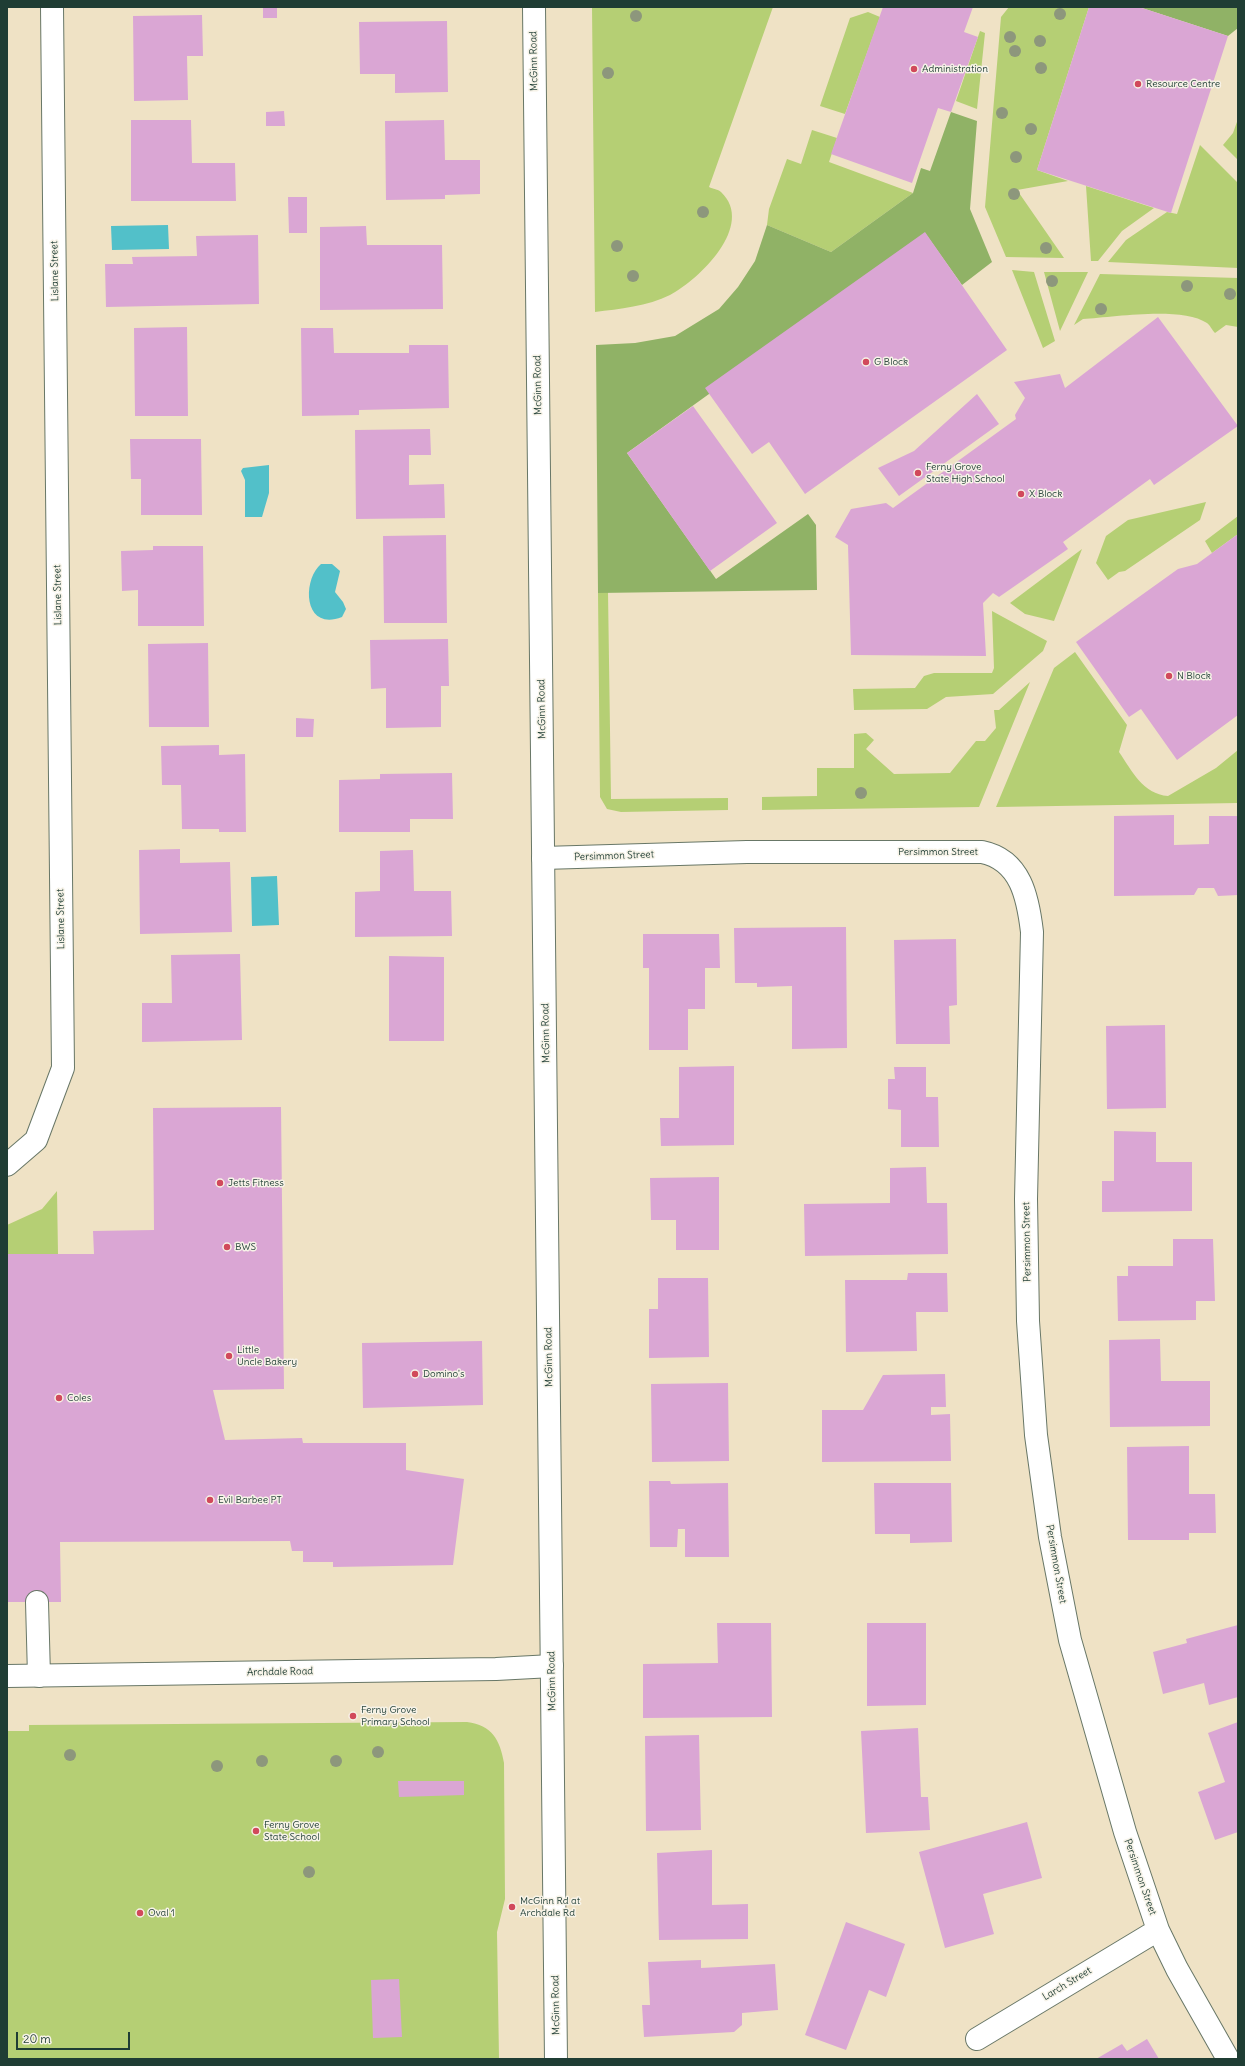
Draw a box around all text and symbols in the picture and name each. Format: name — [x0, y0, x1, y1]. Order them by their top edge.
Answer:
street label: McGinn Road — [527, 31, 541, 91]
place label: Administration — [922, 63, 988, 75]
marker: Administration — [909, 64, 919, 74]
place label: Resource Centre — [1146, 78, 1220, 90]
marker: Resource Centre — [1133, 79, 1143, 89]
street label: Lislane Street — [48, 241, 62, 301]
street label: McGinn Road — [531, 355, 545, 415]
place label: G Block — [874, 356, 908, 368]
marker: G Block — [861, 357, 871, 367]
place label: Ferny Grove State High School — [926, 461, 1005, 484]
marker: Ferny Grove State High School — [913, 468, 923, 478]
place label: X Block — [1029, 488, 1062, 500]
marker: X Block — [1016, 489, 1026, 499]
street label: Lislane Street — [51, 565, 65, 625]
place label: N Block — [1177, 670, 1211, 682]
marker: N Block — [1164, 671, 1174, 681]
street label: McGinn Road — [535, 679, 549, 739]
street label: Persimmon Street — [898, 846, 978, 858]
street label: Persimmon Street — [574, 849, 654, 863]
street label: Lislane Street — [54, 889, 68, 949]
street label: McGinn Road — [539, 1003, 553, 1063]
place label: Jetts Fitness — [228, 1177, 284, 1189]
marker: Jetts Fitness — [215, 1178, 225, 1188]
street label: Persimmon Street — [1020, 1202, 1034, 1282]
place label: BWS — [235, 1241, 256, 1253]
marker: BWS — [222, 1242, 232, 1252]
street label: McGinn Road — [542, 1327, 556, 1387]
place label: Little Uncle Bakery — [237, 1344, 297, 1368]
marker: Little Uncle Bakery — [224, 1351, 234, 1361]
place label: Domino's — [423, 1368, 464, 1380]
marker: Domino's — [410, 1369, 420, 1379]
place label: Coles — [67, 1392, 91, 1404]
marker: Coles — [54, 1393, 64, 1403]
place label: Evil Barbee PT — [218, 1494, 282, 1506]
marker: Evil Barbee PT — [205, 1495, 215, 1505]
street label: Persimmon Street — [1043, 1524, 1069, 1604]
street label: McGinn Road — [545, 1651, 559, 1711]
street label: Archdale Road — [247, 1665, 313, 1679]
place label: Ferny Grove Primary School — [361, 1704, 430, 1728]
marker: Ferny Grove Primary School — [348, 1711, 358, 1721]
place label: Ferny Grove State School — [264, 1819, 319, 1842]
marker: Ferny Grove State School — [251, 1826, 261, 1836]
street label: Persimmon Street — [1121, 1837, 1159, 1917]
place label: McGinn Rd at Archdale Rd — [520, 1895, 580, 1918]
marker: McGinn Rd at Archdale Rd — [507, 1902, 517, 1912]
place label: Oval 1 — [148, 1907, 175, 1919]
marker: Oval 1 — [135, 1908, 145, 1918]
street label: Larch Street — [1040, 1965, 1094, 2003]
street label: McGinn Road — [549, 1975, 563, 2035]
scale bar — [18, 2024, 132, 2050]
text: 20 m — [23, 2031, 51, 2046]

